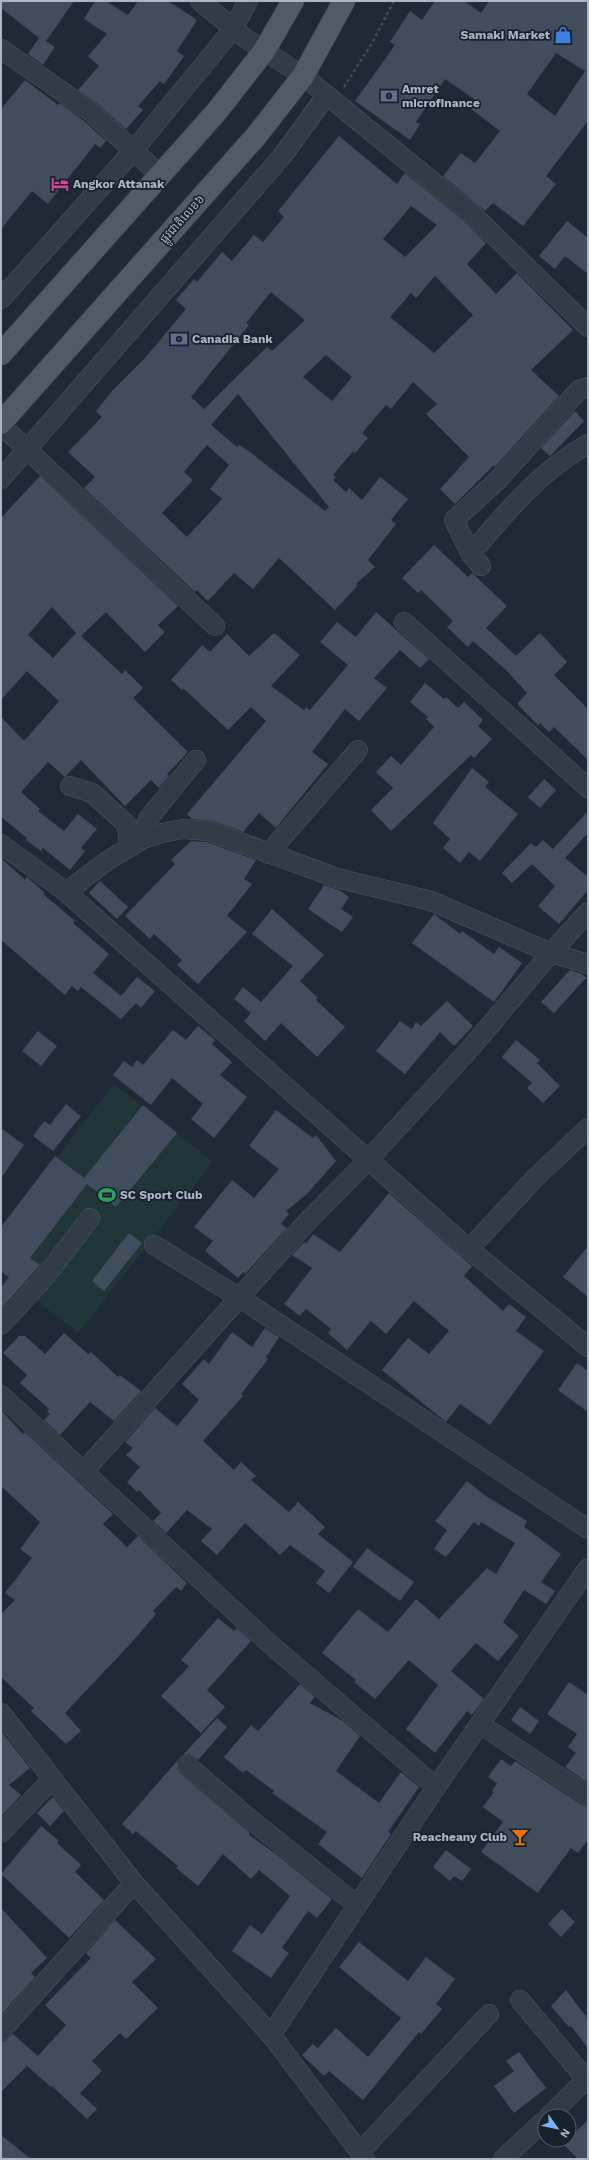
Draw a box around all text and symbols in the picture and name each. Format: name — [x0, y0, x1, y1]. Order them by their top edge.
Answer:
shop icon: Samaki Market — [553, 25, 573, 45]
place label: Samaki Market — [460, 28, 551, 42]
place label: Amret microfinance — [402, 82, 480, 110]
bank icon: Amret microfinance — [379, 86, 399, 106]
hotel icon: Angkor Attanak — [50, 174, 70, 194]
place label: Angkor Attanak — [73, 177, 165, 191]
street label: ផ្លូវជាតិលេខ៦ — [157, 192, 210, 248]
bank icon: Canadia Bank — [169, 329, 189, 349]
place label: Canadia Bank — [192, 332, 273, 346]
sports icon: SC Sport Club — [97, 1185, 117, 1205]
place label: SC Sport Club — [120, 1188, 203, 1202]
bar icon: Reacheany Club — [510, 1827, 530, 1847]
place label: Reacheany Club — [413, 1830, 507, 1844]
north arrow — [537, 2108, 577, 2148]
text: N — [557, 2126, 573, 2140]

